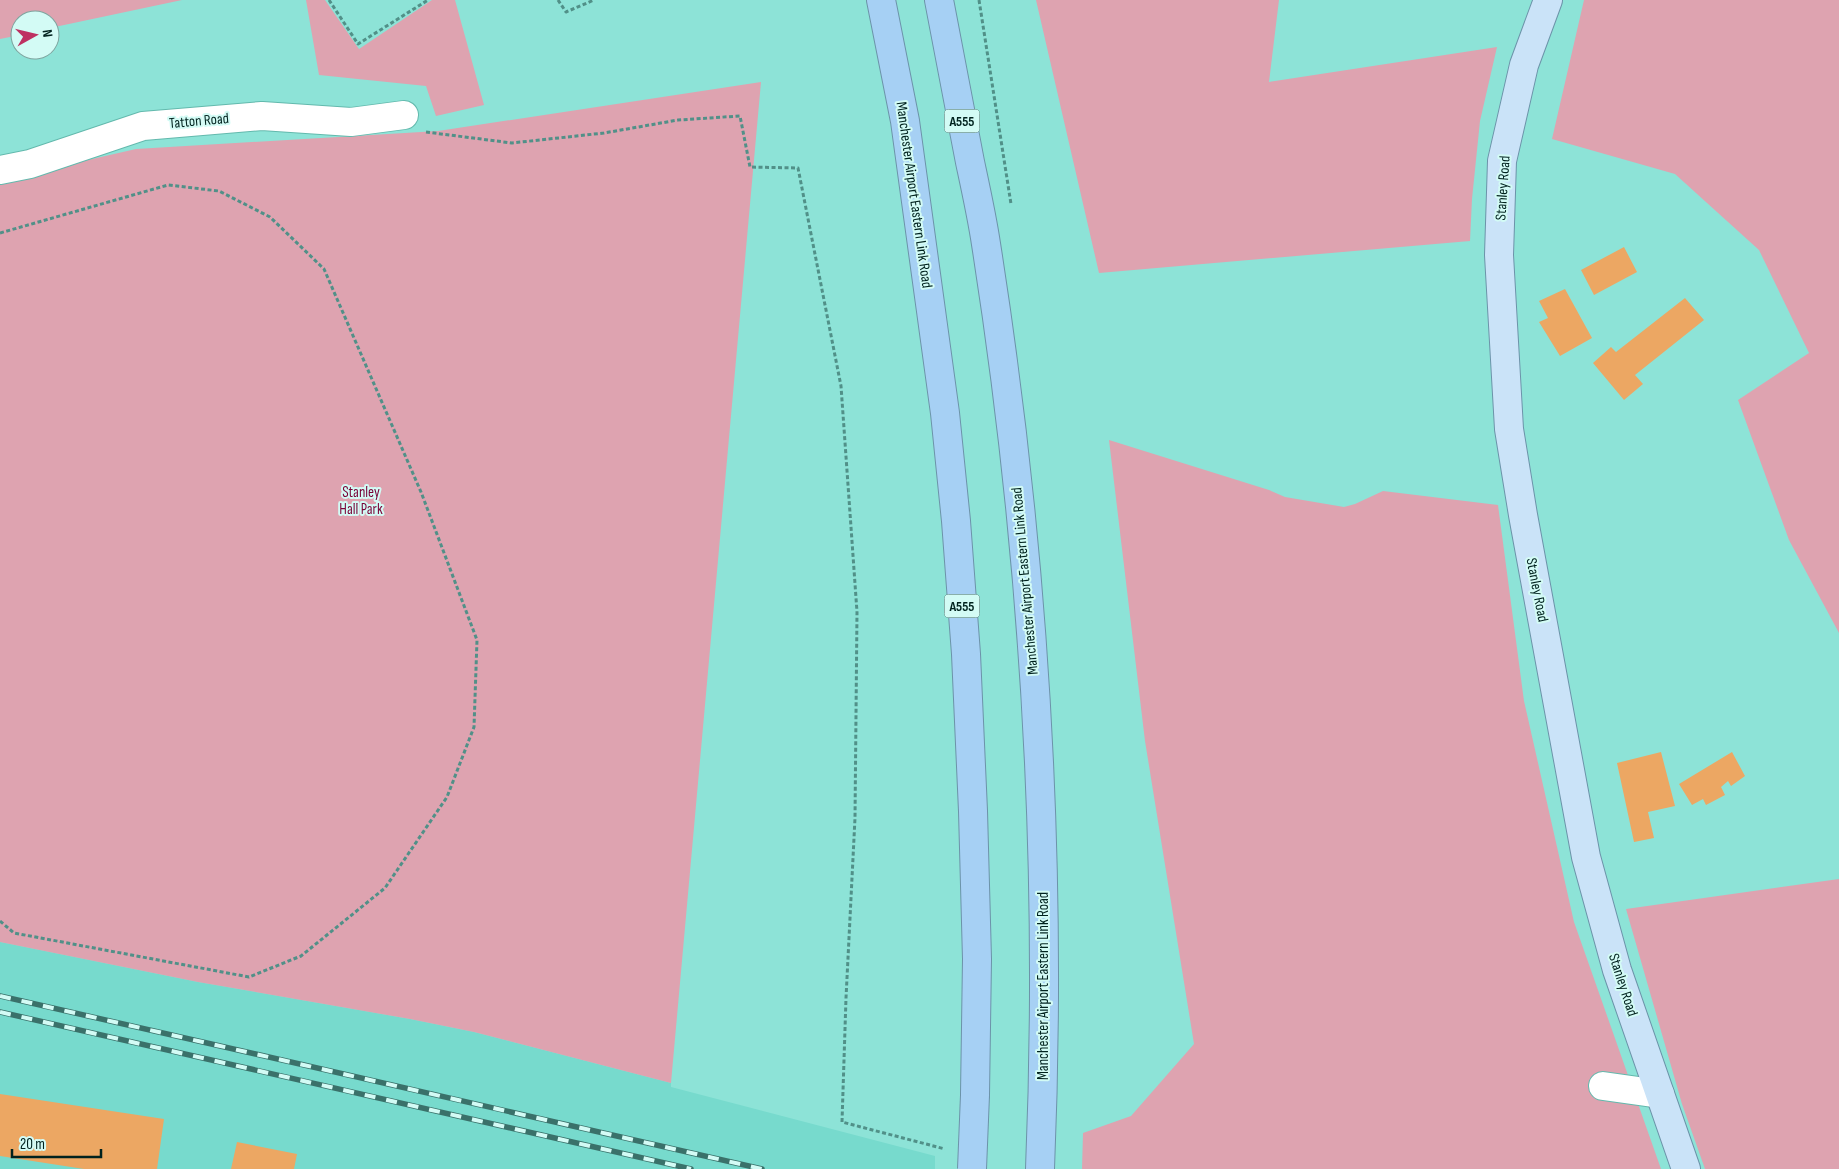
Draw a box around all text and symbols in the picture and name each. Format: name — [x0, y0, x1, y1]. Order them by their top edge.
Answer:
north arrow — [10, 10, 60, 60]
text: N — [38, 28, 56, 38]
street label: Manchester Airport Eastern Link Road — [892, 101, 936, 289]
street label: Tatton Road — [168, 109, 230, 133]
road number: A555 — [944, 110, 980, 132]
street label: Stanley Road — [1491, 155, 1515, 221]
park label: Stanley Hall Park — [339, 483, 383, 519]
street label: Manchester Airport Eastern Link Road — [1007, 486, 1043, 676]
street label: Stanley Road — [1521, 556, 1553, 624]
road number: A555 — [944, 594, 980, 618]
street label: Manchester Airport Eastern Link Road — [1034, 892, 1053, 1080]
street label: Stanley Road — [1604, 951, 1642, 1019]
scale bar — [12, 1126, 101, 1158]
text: 20 m — [20, 1135, 45, 1154]

